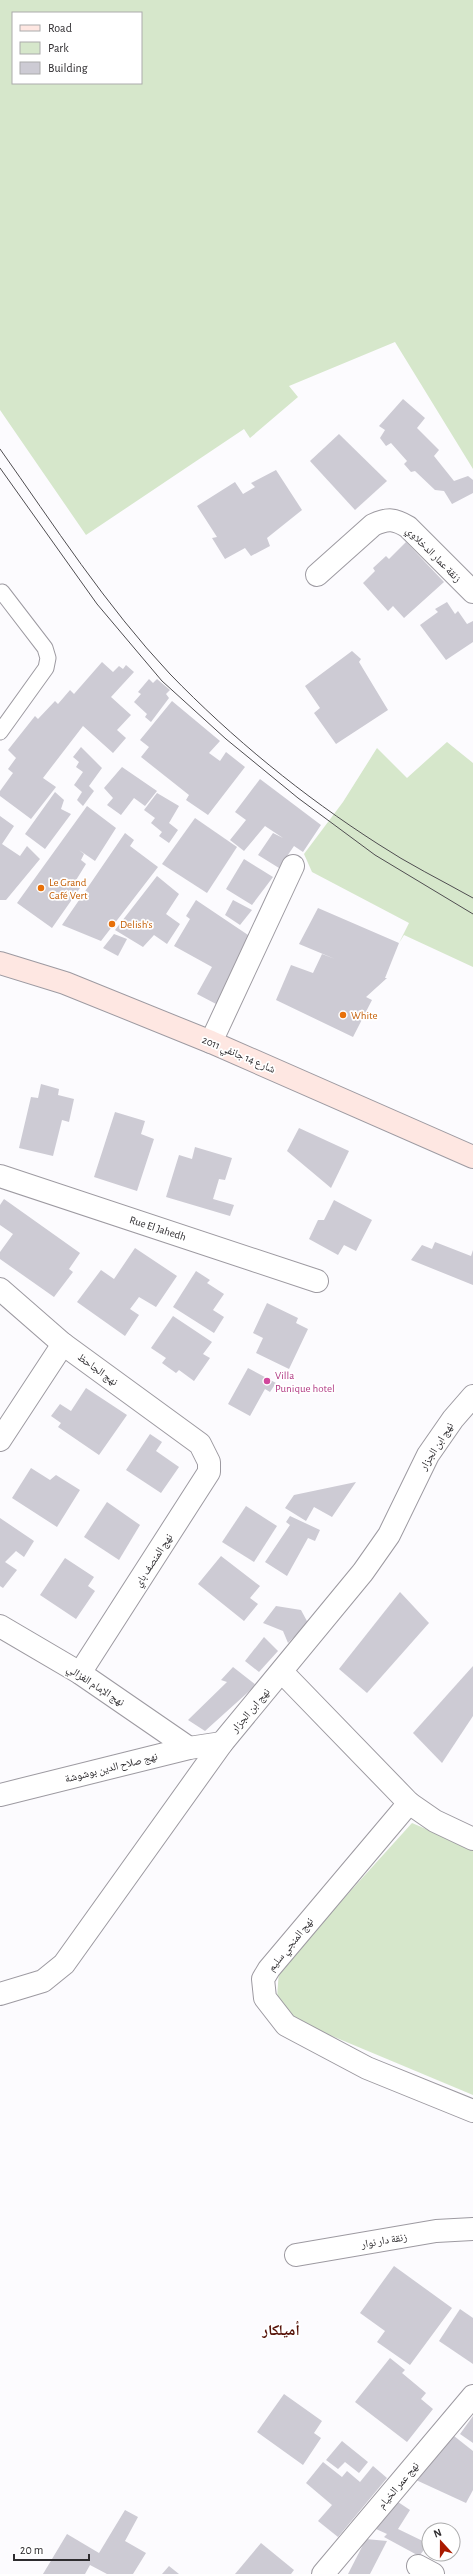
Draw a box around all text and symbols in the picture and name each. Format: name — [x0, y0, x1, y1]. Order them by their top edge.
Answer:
legend — [12, 12, 142, 84]
text: Road — [48, 22, 72, 34]
text: Park — [48, 42, 69, 54]
text: Building — [48, 62, 88, 74]
street label: زنقة عمار الدخلاوي — [402, 525, 463, 586]
place label: Le Grand Café Vert — [49, 877, 88, 901]
marker: Le Grand Café Vert — [36, 883, 46, 893]
marker: Delish’s — [107, 919, 117, 929]
place label: Delish’s — [120, 919, 153, 930]
marker: White — [338, 1010, 348, 1020]
place label: White — [351, 1010, 378, 1021]
street label: شارع 14 جانفي 2011 — [199, 1034, 277, 1077]
street label: Rue El Jahedh — [128, 1214, 187, 1243]
street label: نهج الجاحظ — [75, 1351, 120, 1388]
place label: Villa Punique hotel — [275, 1370, 335, 1394]
marker: Villa Punique hotel — [262, 1376, 272, 1386]
street label: نهج ابن الجزار — [417, 1421, 456, 1473]
street label: نهج المنصف باي — [132, 1532, 177, 1590]
street label: نهج الإمام الغزالي — [63, 1663, 126, 1710]
street label: نهج ابن الجزار — [228, 1686, 273, 1736]
street label: نهج صلاح الدين بوشوشة — [63, 1751, 159, 1785]
street label: نهج المنجي سليم — [266, 1915, 317, 1975]
street label: زنقة دار نوار — [359, 2231, 408, 2250]
district label: أميلكار — [261, 2321, 300, 2338]
street label: نهج عمر الخيام — [376, 2460, 422, 2511]
north arrow — [421, 2522, 461, 2562]
text: N — [432, 2527, 443, 2540]
scale bar — [14, 2536, 89, 2562]
text: 20 m — [20, 2544, 43, 2556]

